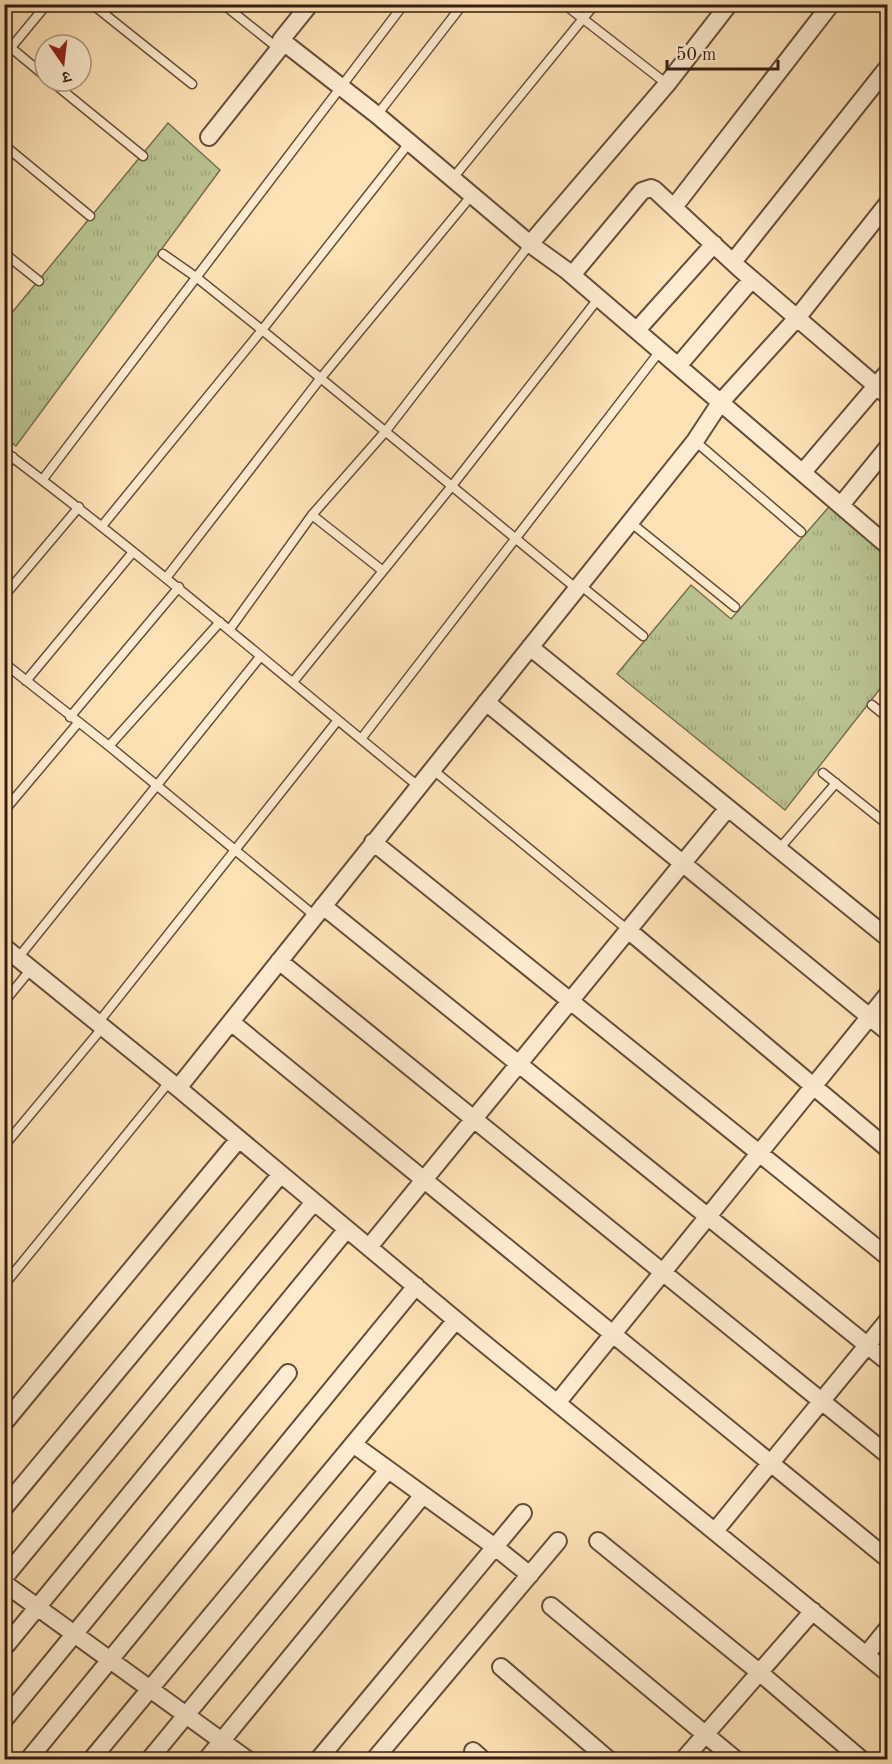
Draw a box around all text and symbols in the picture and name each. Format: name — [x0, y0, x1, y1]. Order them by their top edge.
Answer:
north arrow — [33, 33, 93, 93]
scale bar — [667, 33, 778, 71]
text: 50 m — [676, 46, 716, 64]
text: उ — [58, 67, 73, 85]

